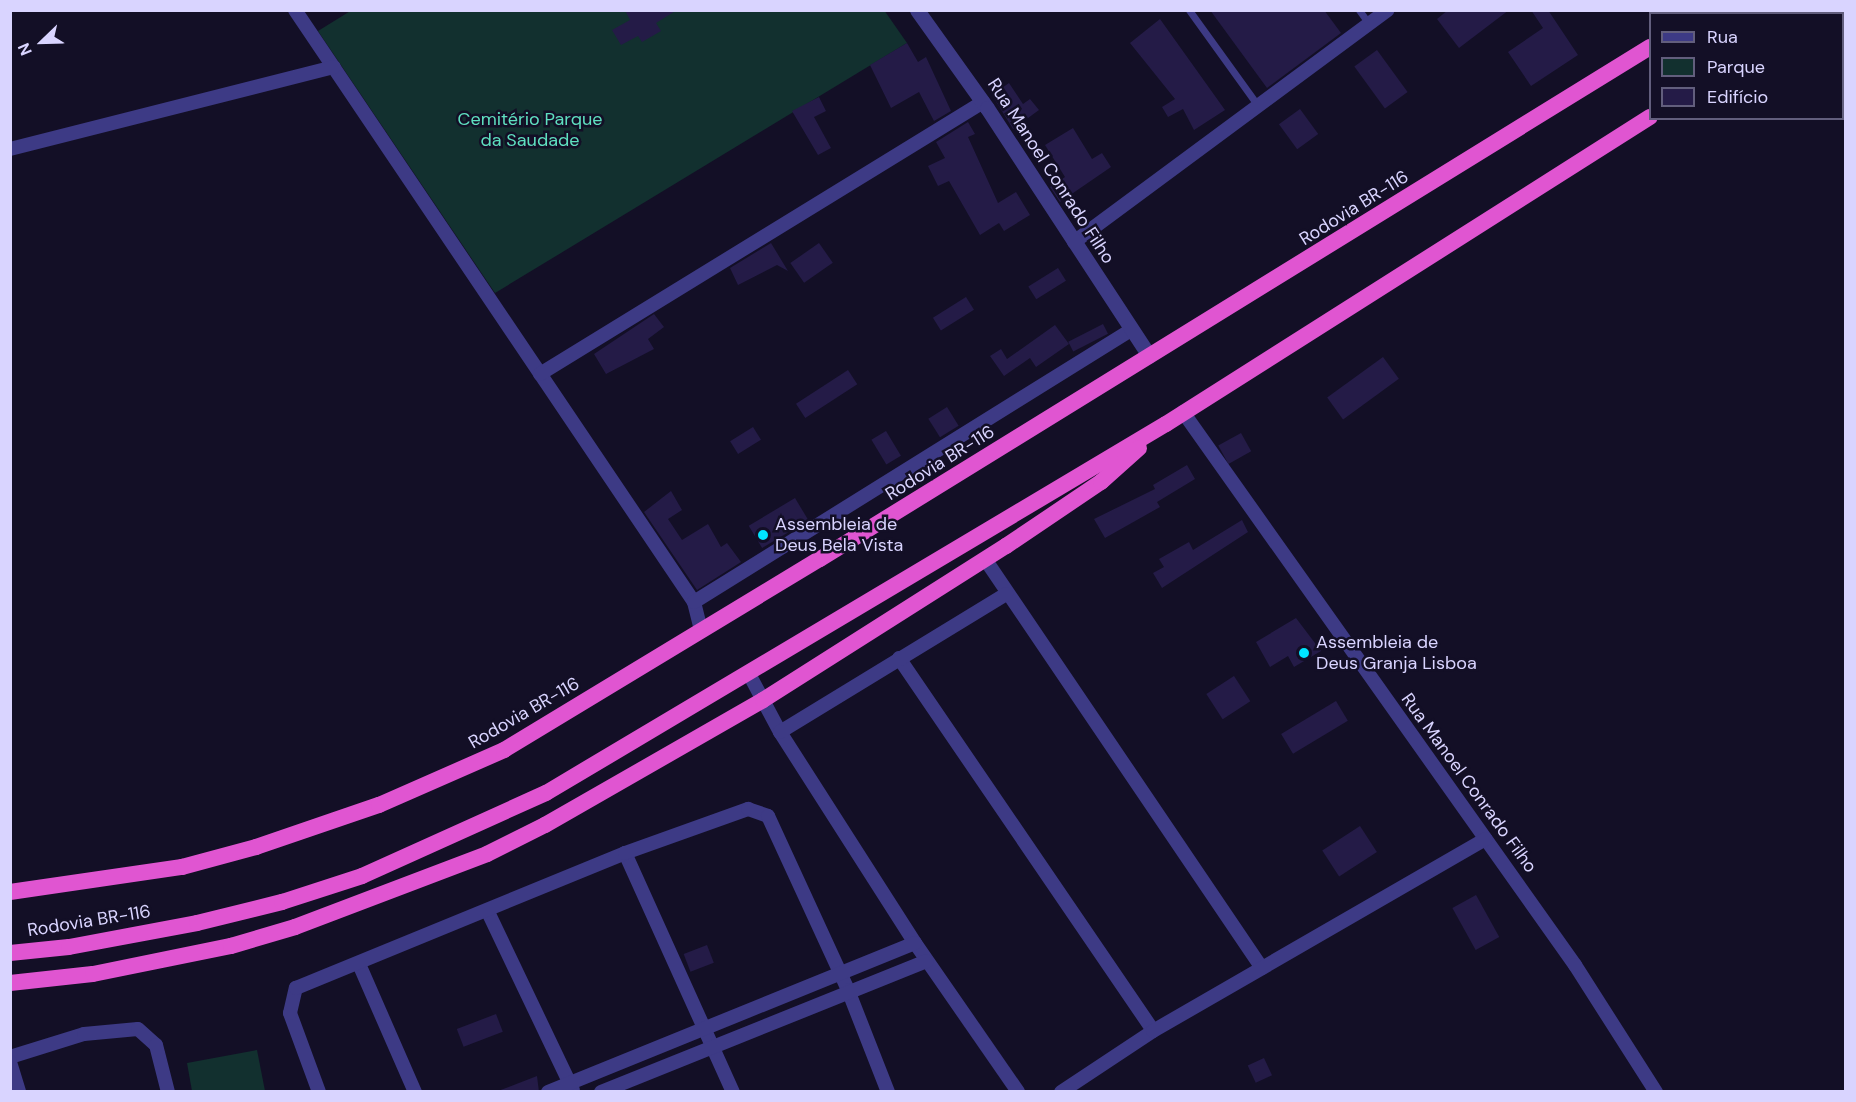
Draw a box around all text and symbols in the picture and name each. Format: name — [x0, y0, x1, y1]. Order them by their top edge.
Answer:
north arrow — [12, 12, 72, 72]
legend — [1649, 12, 1844, 120]
text: Rua — [1707, 25, 1738, 49]
text: N — [13, 40, 37, 59]
text: Parque — [1707, 55, 1765, 79]
street label: Rua Manoel Conrado Filho — [983, 74, 1119, 268]
text: Edifício — [1707, 85, 1768, 109]
park label: Cemitério Parque da Saudade — [458, 109, 602, 152]
street label: Rodovia BR-116 — [1295, 166, 1413, 250]
street label: Rodovia BR-116 — [881, 421, 999, 505]
place label: Assembleia de Deus Bela Vista — [775, 514, 903, 556]
marker: Assembleia de Deus Bela Vista — [756, 528, 770, 542]
place label: Assembleia de Deus Granja Lisboa — [1316, 632, 1477, 674]
marker: Assembleia de Deus Granja Lisboa — [1297, 646, 1311, 660]
street label: Rodovia BR-116 — [465, 673, 583, 753]
street label: Rua Manoel Conrado Filho — [1397, 689, 1541, 877]
street label: Rodovia BR-116 — [26, 901, 152, 941]

